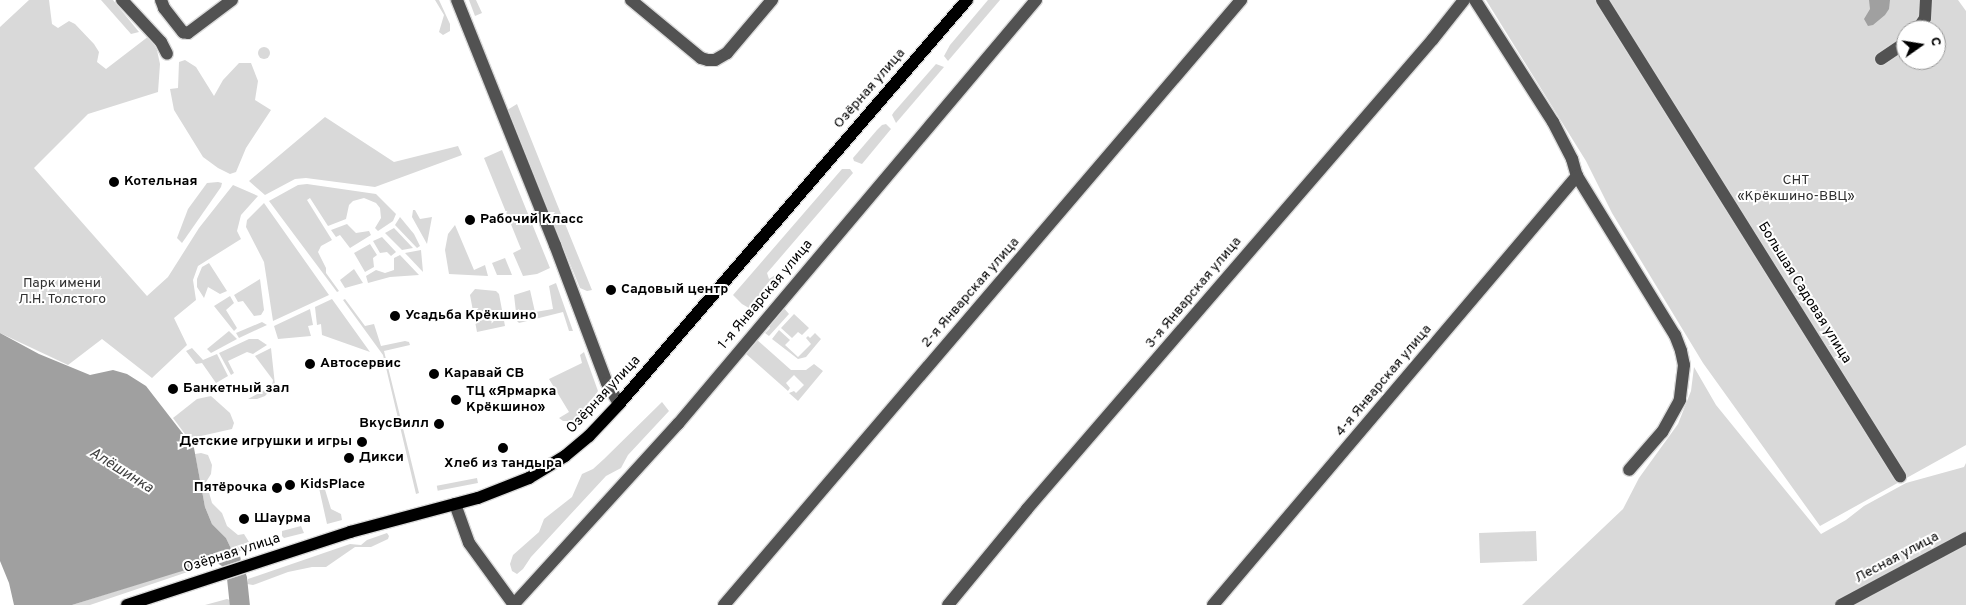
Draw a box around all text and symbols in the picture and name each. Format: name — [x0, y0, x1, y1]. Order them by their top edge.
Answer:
north arrow — [1896, 20, 1946, 70]
text: С — [1926, 35, 1944, 48]
street label: Озёрная улица — [831, 46, 909, 132]
park label: СНТ «Крёкшино-ВВЦ» — [1737, 173, 1855, 206]
place label: Котельная — [124, 174, 198, 190]
marker: Котельная — [108, 176, 120, 188]
place label: Рабочий Класс — [480, 212, 584, 228]
marker: Рабочий Класс — [464, 214, 476, 226]
street label: Большая Садовая улица — [1754, 219, 1854, 367]
street label: 2-я Январская улица — [919, 234, 1023, 352]
street label: 3-я Январская улица — [1142, 234, 1246, 352]
street label: 1-я Январская улица — [715, 237, 817, 353]
park label: Парк имени Л.Н. Толстого — [18, 276, 106, 308]
place label: Садовый центр — [621, 282, 728, 298]
marker: Садовый центр — [605, 284, 617, 296]
place label: Усадьба Крёкшино — [405, 308, 537, 324]
marker: Усадьба Крёкшино — [389, 310, 401, 322]
street label: 4-я Январская улица — [1332, 322, 1436, 440]
street label: Озёрная улица — [564, 353, 644, 437]
place label: Автосервис — [320, 356, 401, 372]
marker: Автосервис — [304, 358, 316, 370]
place label: Каравай СВ — [444, 366, 524, 382]
marker: Каравай СВ — [428, 368, 440, 380]
place label: Банкетный зал — [183, 381, 289, 397]
marker: Банкетный зал — [167, 383, 179, 395]
place label: ТЦ «Ярмарка Крёкшино» — [466, 384, 556, 417]
marker: ТЦ «Ярмарка Крёкшино» — [450, 394, 462, 406]
place label: ВкусВилл — [359, 416, 429, 432]
marker: ВкусВилл — [433, 418, 445, 430]
place label: Детские игрушки и игры — [179, 434, 352, 450]
marker: Детские игрушки и игры — [356, 436, 368, 448]
marker: Хлеб из тандыра — [497, 442, 509, 454]
water label: Алёшинка — [86, 444, 156, 498]
place label: Дикси — [359, 450, 404, 466]
marker: Дикси — [343, 452, 355, 464]
place label: Хлеб из тандыра — [444, 456, 562, 472]
place label: KidsPlace — [300, 477, 365, 493]
marker: KidsPlace — [284, 479, 296, 491]
place label: Пятёрочка — [194, 480, 267, 496]
marker: Пятёрочка — [271, 482, 283, 494]
place label: Шаурма — [254, 511, 311, 527]
marker: Шаурма — [238, 513, 250, 525]
street label: Лесная улица — [1852, 529, 1942, 587]
street label: Озёрная улица — [182, 530, 282, 578]

